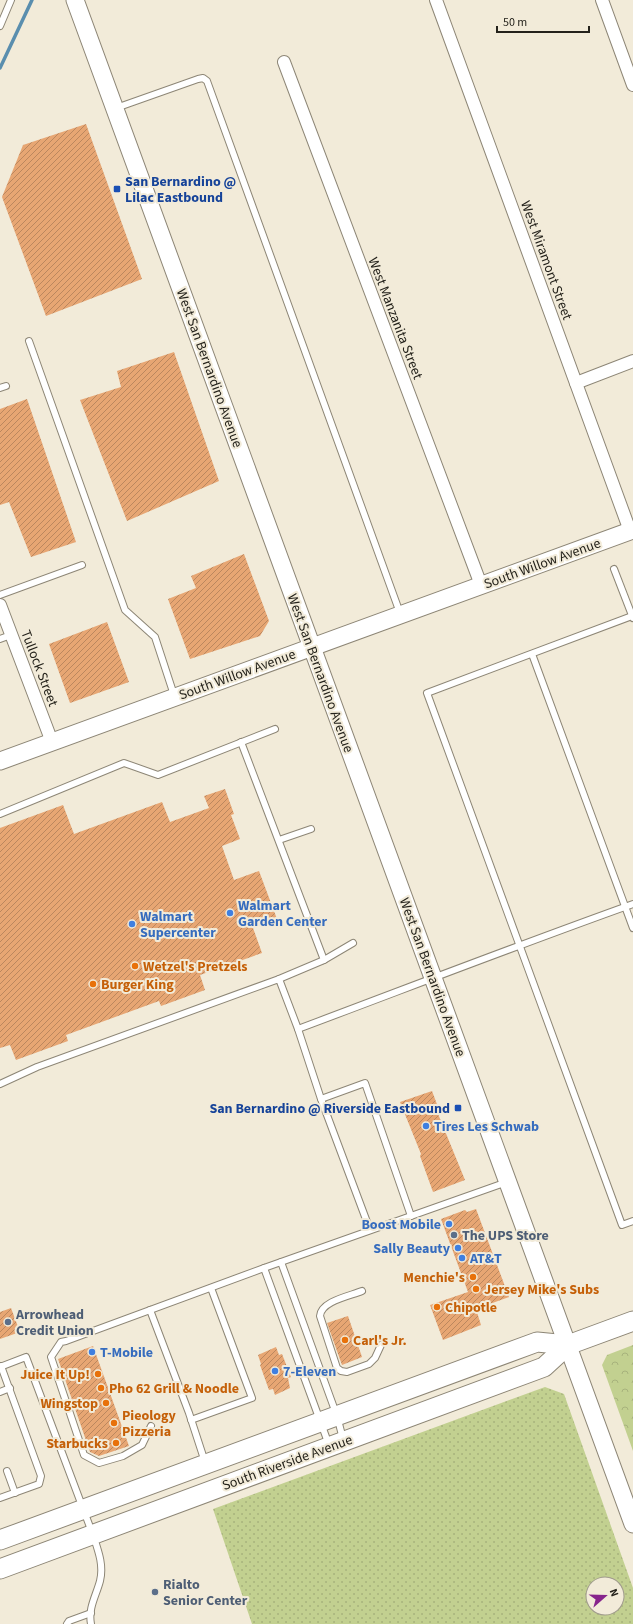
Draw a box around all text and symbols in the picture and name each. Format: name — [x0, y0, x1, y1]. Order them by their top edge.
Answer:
scale bar — [497, 8, 589, 34]
text: 50 m — [503, 14, 527, 31]
place label: San Bernardino @ Lilac Eastbound — [125, 172, 236, 208]
marker: San Bernardino @ Lilac Eastbound — [112, 184, 122, 194]
street label: West Miramont Street — [515, 198, 577, 323]
street label: West Manzanita Street — [363, 255, 428, 382]
street label: West San Bernardino Avenue — [171, 286, 247, 451]
street label: South Willow Avenue — [481, 533, 604, 594]
street label: West San Bernardino Avenue — [282, 591, 358, 756]
street label: Tullock Street — [15, 627, 63, 710]
street label: South Willow Avenue — [176, 644, 299, 705]
street label: West San Bernardino Avenue — [394, 895, 470, 1060]
place label: Walmart Garden Center — [238, 896, 328, 932]
place label: Walmart Supercenter — [140, 907, 216, 943]
marker: Walmart Garden Center — [225, 908, 235, 918]
marker: Walmart Supercenter — [127, 919, 137, 929]
place label: Wetzel's Pretzels — [143, 957, 247, 977]
marker: Wetzel's Pretzels — [130, 961, 140, 971]
place label: Burger King — [101, 975, 174, 995]
marker: Burger King — [88, 979, 98, 989]
place label: San Bernardino @ Riverside Eastbound — [209, 1099, 450, 1119]
marker: San Bernardino @ Riverside Eastbound — [453, 1103, 463, 1113]
place label: Tires Les Schwab — [434, 1117, 539, 1137]
marker: Tires Les Schwab — [421, 1121, 431, 1131]
place label: Boost Mobile — [361, 1215, 441, 1235]
marker: Boost Mobile — [444, 1219, 454, 1229]
place label: The UPS Store — [462, 1226, 549, 1246]
marker: The UPS Store — [449, 1230, 459, 1240]
place label: Sally Beauty — [373, 1239, 451, 1259]
marker: Sally Beauty — [453, 1243, 463, 1253]
place label: AT&T — [469, 1249, 502, 1269]
marker: AT&T — [457, 1253, 467, 1263]
place label: Menchie's — [403, 1268, 465, 1288]
marker: Menchie's — [468, 1272, 478, 1282]
place label: Jersey Mike's Subs — [484, 1280, 599, 1300]
marker: Jersey Mike's Subs — [471, 1284, 481, 1294]
place label: Chipotle — [445, 1298, 497, 1318]
marker: Chipotle — [432, 1302, 442, 1312]
place label: Arrowhead Credit Union — [15, 1305, 94, 1341]
marker: Arrowhead Credit Union — [3, 1317, 13, 1327]
place label: Carl's Jr. — [353, 1331, 407, 1351]
marker: Carl's Jr. — [340, 1335, 350, 1345]
place label: T-Mobile — [100, 1343, 153, 1363]
marker: T-Mobile — [87, 1347, 97, 1357]
place label: 7-Eleven — [283, 1362, 336, 1382]
place label: Juice It Up! — [20, 1365, 90, 1385]
marker: 7-Eleven — [270, 1366, 280, 1376]
marker: Juice It Up! — [93, 1369, 103, 1379]
place label: Pho 62 Grill & Noodle — [109, 1379, 239, 1399]
marker: Pho 62 Grill & Noodle — [96, 1383, 106, 1393]
place label: Wingstop — [40, 1394, 98, 1414]
marker: Wingstop — [101, 1398, 111, 1408]
place label: Pieology Pizzeria — [122, 1406, 177, 1442]
marker: Pieology Pizzeria — [109, 1418, 119, 1428]
street label: South Riverside Avenue — [219, 1430, 355, 1496]
place label: Starbucks — [46, 1434, 108, 1454]
marker: Starbucks — [111, 1438, 121, 1448]
place label: Rialto Senior Center — [163, 1575, 248, 1611]
north arrow — [585, 1576, 625, 1616]
marker: Rialto Senior Center — [150, 1587, 160, 1597]
text: N — [606, 1587, 622, 1599]

